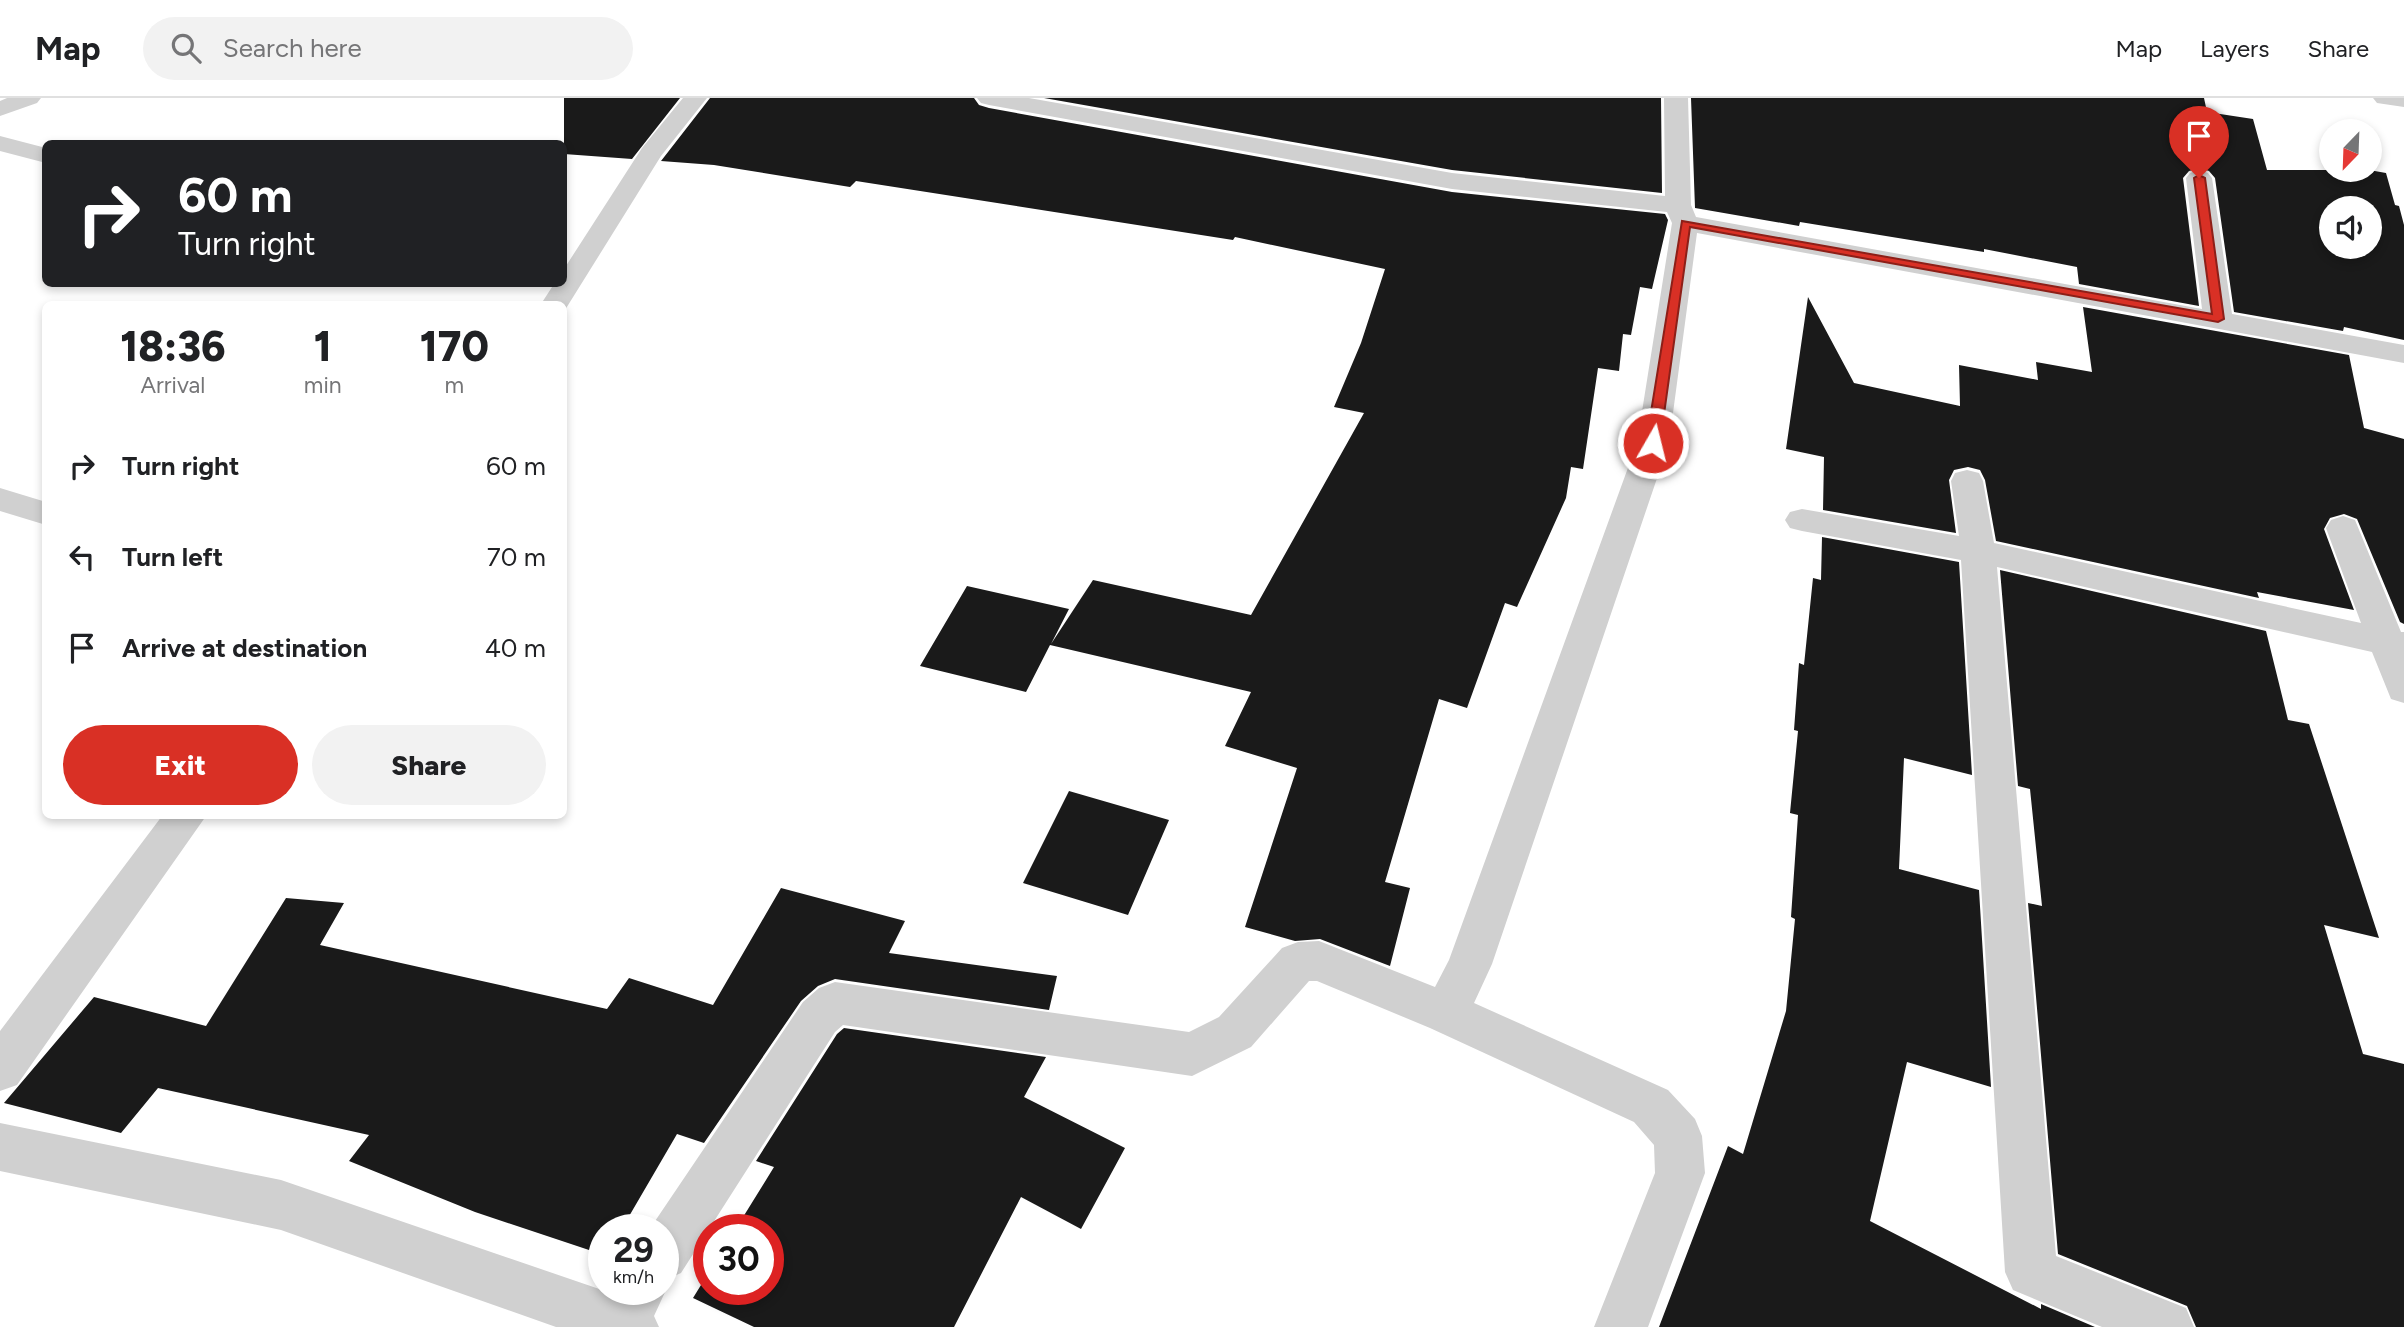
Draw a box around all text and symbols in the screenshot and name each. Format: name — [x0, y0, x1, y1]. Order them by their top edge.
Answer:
search box — [143, 17, 633, 80]
text: Map — [35, 29, 101, 68]
icon: search — [167, 29, 205, 67]
text: Search here — [223, 32, 362, 64]
text: Map — [2115, 34, 2162, 63]
text: Layers — [2200, 34, 2269, 63]
text: Share — [2307, 34, 2369, 63]
pin — [2169, 106, 2229, 178]
icon: arrive — [2180, 117, 2218, 155]
north arrow — [2319, 119, 2382, 182]
map controls — [2319, 119, 2382, 259]
text: 60 m — [178, 165, 293, 224]
icon: right — [63, 168, 154, 259]
button: sound — [2319, 196, 2382, 259]
text: Turn right — [178, 225, 316, 263]
text: 18:36 — [120, 321, 226, 372]
text: 1 — [314, 321, 332, 372]
text: 170 — [420, 321, 489, 372]
text: Arrival — [140, 371, 205, 399]
text: min — [304, 371, 342, 399]
text: m — [444, 371, 464, 399]
position arrow — [1616, 406, 1690, 480]
icon: right — [63, 447, 101, 485]
text: Turn right — [122, 450, 239, 482]
text: 60 m — [486, 450, 546, 482]
icon: left — [63, 538, 101, 576]
text: Turn left — [122, 541, 223, 573]
text: 70 m — [487, 541, 546, 573]
icon: arrive — [63, 629, 101, 667]
text: Arrive at destination — [122, 632, 367, 664]
text: 40 m — [485, 632, 546, 664]
button: Exit — [63, 725, 298, 805]
button: Share — [312, 725, 546, 805]
speed limit sign: 30 — [693, 1214, 784, 1305]
text: 29 — [613, 1229, 654, 1271]
text: km/h — [613, 1266, 654, 1288]

